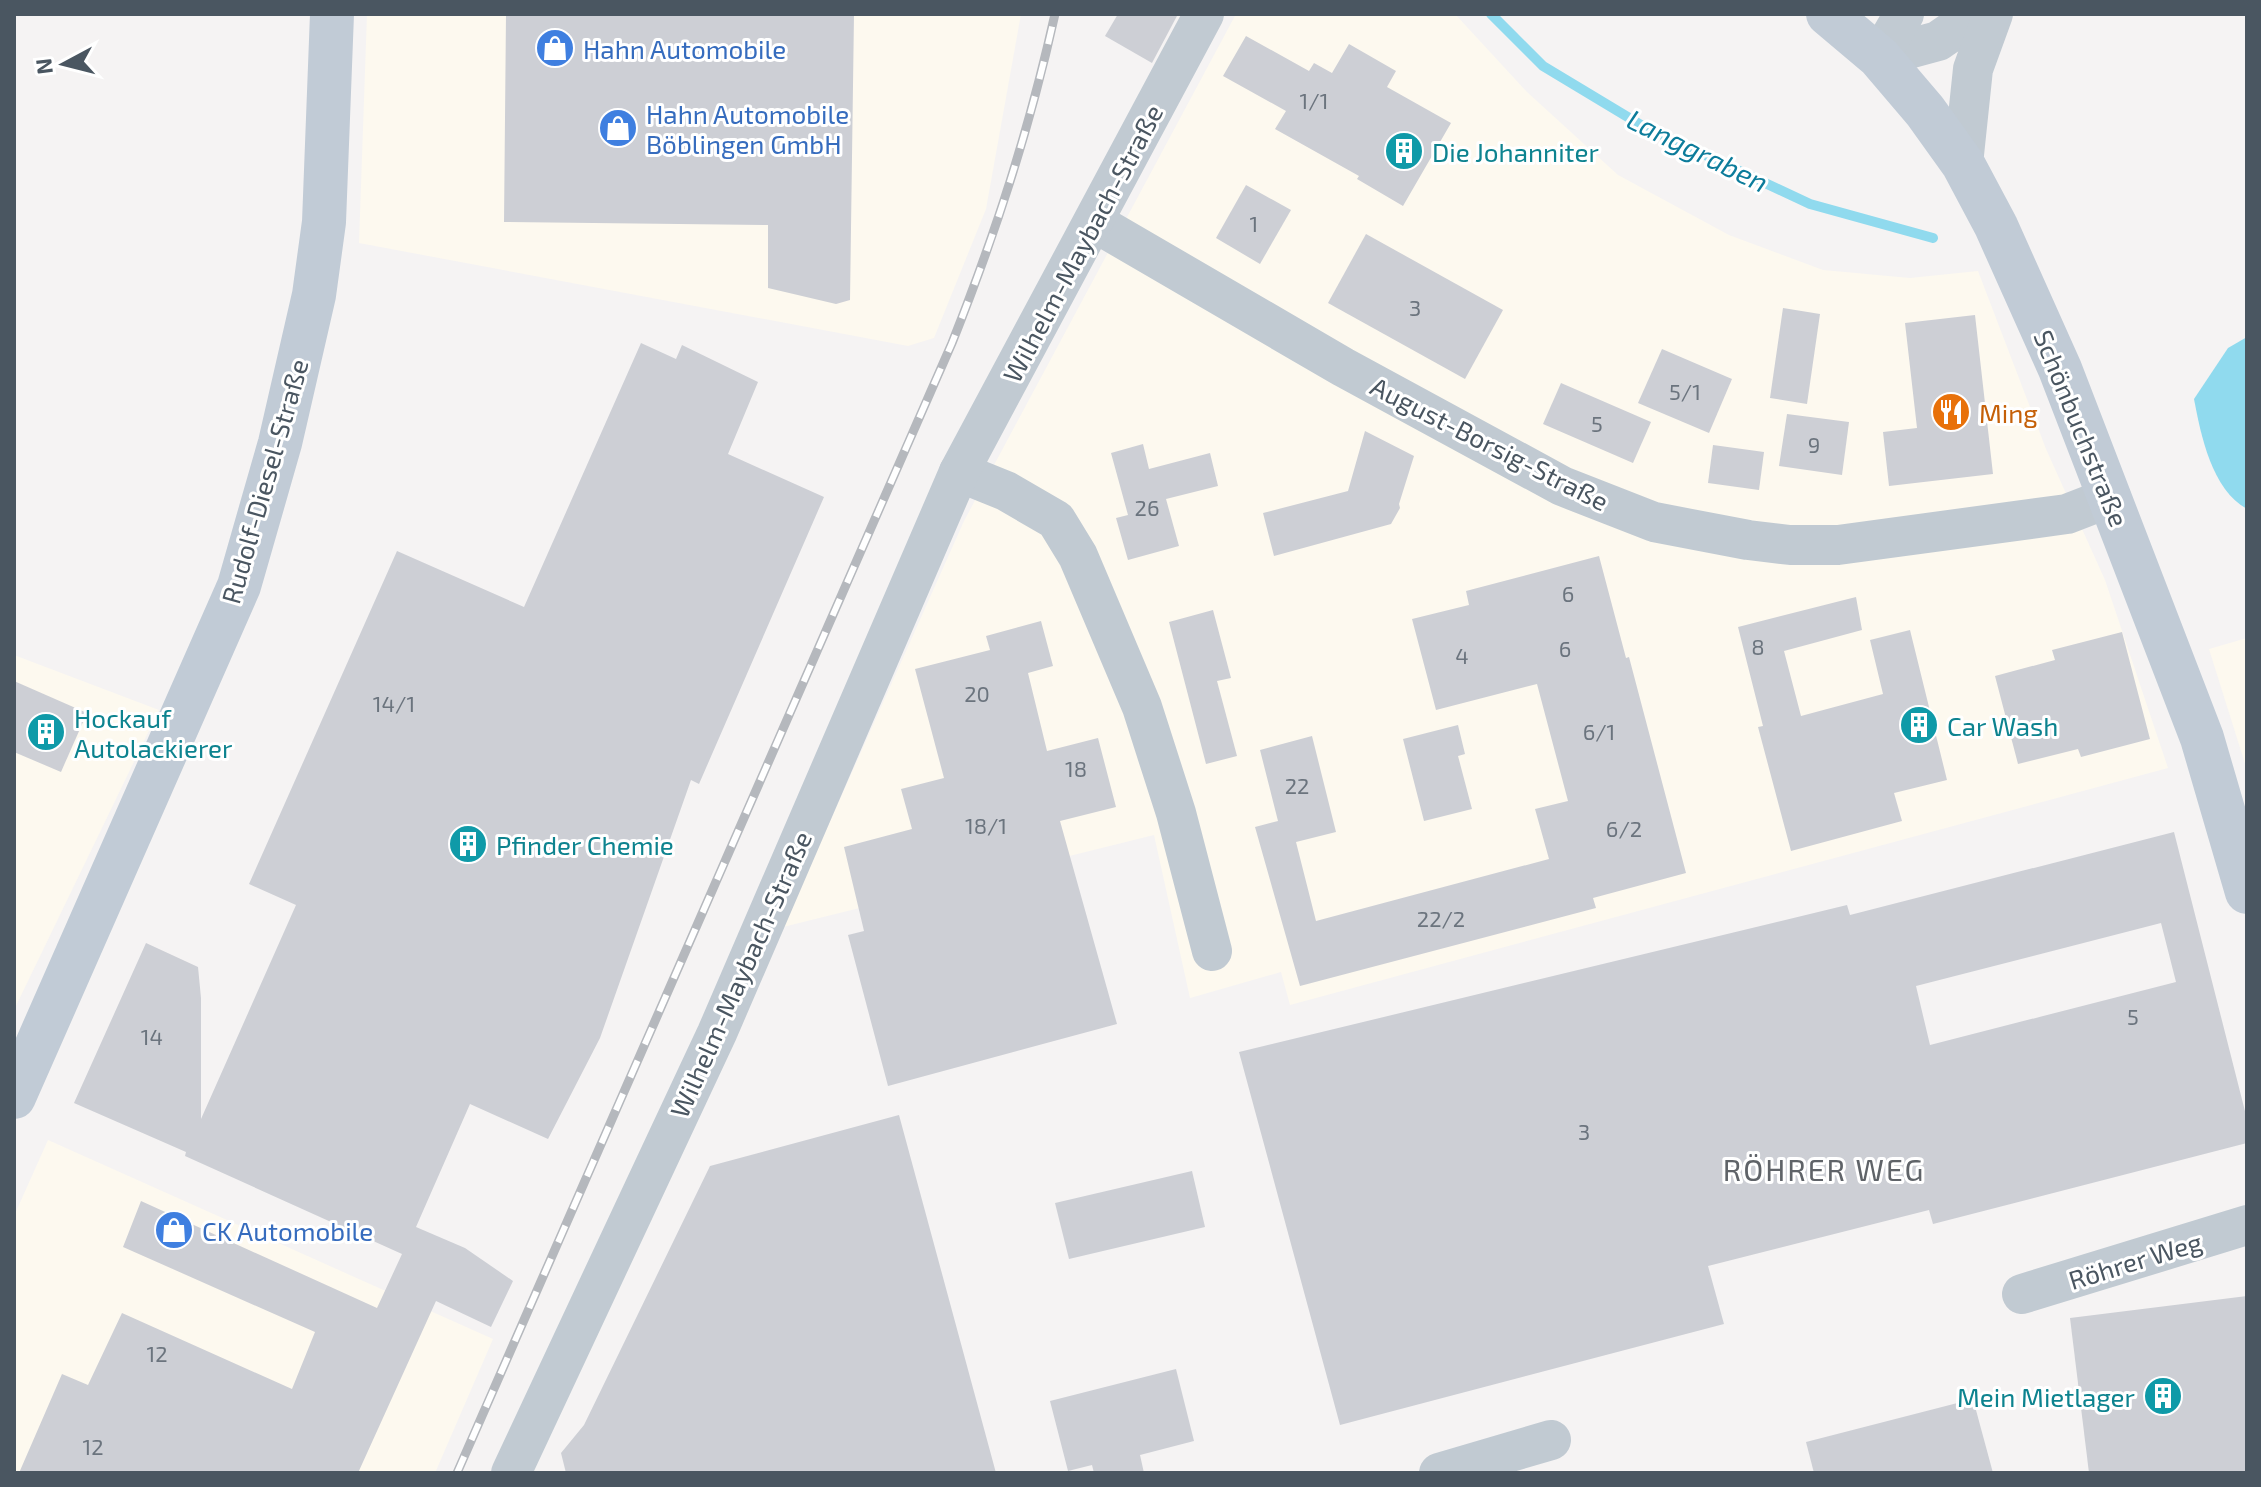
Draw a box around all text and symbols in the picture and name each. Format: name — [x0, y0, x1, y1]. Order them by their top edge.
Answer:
north arrow — [24, 24, 104, 104]
shop icon: Hahn Automobile — [534, 27, 576, 69]
place label: Hahn Automobile — [583, 33, 786, 64]
text: N — [29, 57, 57, 76]
house number: 1/1 — [1300, 87, 1328, 113]
place label: Hahn Automobile Böblingen GmbH — [646, 98, 849, 159]
street label: Wilhelm-Maybach-Straße — [996, 99, 1168, 387]
water label: Langgraben — [1622, 101, 1774, 199]
shop icon: Hahn Automobile Böblingen GmbH — [597, 107, 639, 149]
building icon: Die Johanniter — [1383, 130, 1425, 172]
place label: Die Johanniter — [1432, 136, 1599, 167]
house number: 1 — [1250, 210, 1258, 236]
house number: 3 — [1409, 294, 1421, 320]
street label: Schönbuchstraße — [2028, 325, 2136, 531]
street label: Rudolf-Diesel-Straße — [214, 355, 314, 607]
street label: August-Borsig-Straße — [1366, 370, 1614, 516]
house number: 5/1 — [1669, 378, 1701, 404]
restaurant icon: Ming — [1930, 391, 1972, 433]
place label: Ming — [1979, 397, 2038, 428]
house number: 5 — [1591, 410, 1603, 436]
house number: 9 — [1808, 431, 1820, 457]
house number: 26 — [1135, 494, 1159, 520]
house number: 6 — [1562, 580, 1574, 606]
house number: 8 — [1751, 633, 1765, 659]
house number: 6 — [1559, 635, 1571, 661]
house number: 4 — [1455, 642, 1469, 668]
house number: 20 — [964, 680, 990, 706]
house number: 14/1 — [373, 690, 415, 716]
place label: Hockauf Autolackierer — [74, 702, 233, 763]
building icon: Car Wash — [1898, 704, 1940, 746]
place label: Car Wash — [1947, 710, 2058, 741]
building icon: Hockauf Autolackierer — [25, 711, 67, 753]
house number: 6/1 — [1583, 718, 1615, 744]
house number: 18 — [1065, 755, 1087, 781]
house number: 22 — [1285, 772, 1309, 798]
house number: 18/1 — [965, 812, 1007, 838]
house number: 6/2 — [1606, 815, 1642, 841]
building icon: Pfinder Chemie — [447, 823, 489, 865]
street label: Wilhelm-Maybach-Straße — [663, 826, 817, 1122]
place label: Pfinder Chemie — [496, 829, 674, 860]
house number: 22/2 — [1417, 905, 1465, 931]
house number: 5 — [2127, 1003, 2139, 1029]
house number: 14 — [141, 1023, 163, 1049]
house number: 3 — [1578, 1118, 1590, 1144]
district label: RÖHRER WEG — [1723, 1151, 1925, 1187]
shop icon: CK Automobile — [153, 1209, 195, 1251]
place label: CK Automobile — [202, 1215, 373, 1246]
street label: Röhrer Weg — [2065, 1225, 2205, 1295]
house number: 12 — [146, 1340, 168, 1366]
building icon: Mein Mietlager — [2142, 1375, 2184, 1417]
place label: Mein Mietlager — [1957, 1381, 2135, 1412]
house number: 12 — [82, 1433, 104, 1459]

